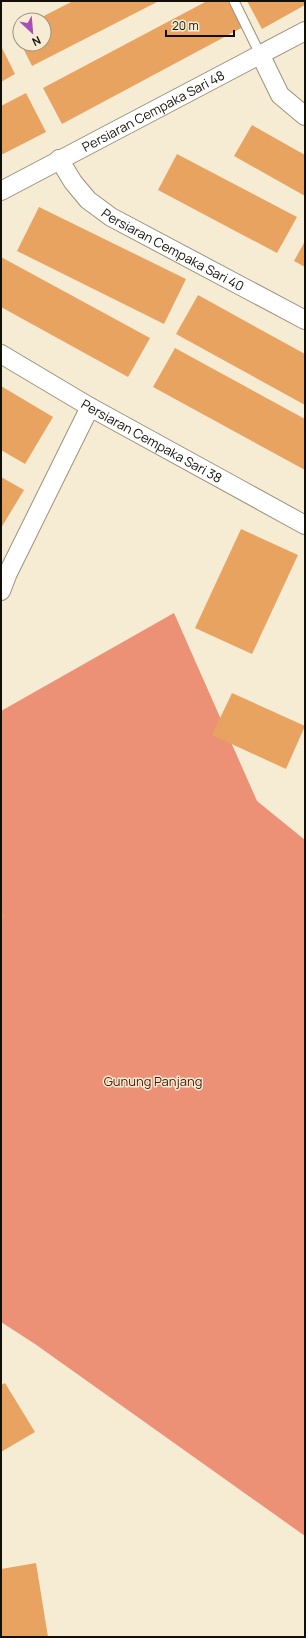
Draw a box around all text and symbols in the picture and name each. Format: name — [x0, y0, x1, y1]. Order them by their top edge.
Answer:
north arrow — [12, 12, 52, 52]
scale bar — [166, 12, 234, 38]
text: 20 m — [172, 17, 199, 34]
text: N — [30, 33, 43, 50]
street label: Persiaran Cempaka Sari 48 — [79, 66, 228, 156]
street label: Persiaran Cempaka Sari 40 — [98, 204, 247, 295]
street label: Persiaran Cempaka Sari 38 — [78, 395, 225, 487]
park label: Gunung Panjang — [104, 1072, 202, 1090]

